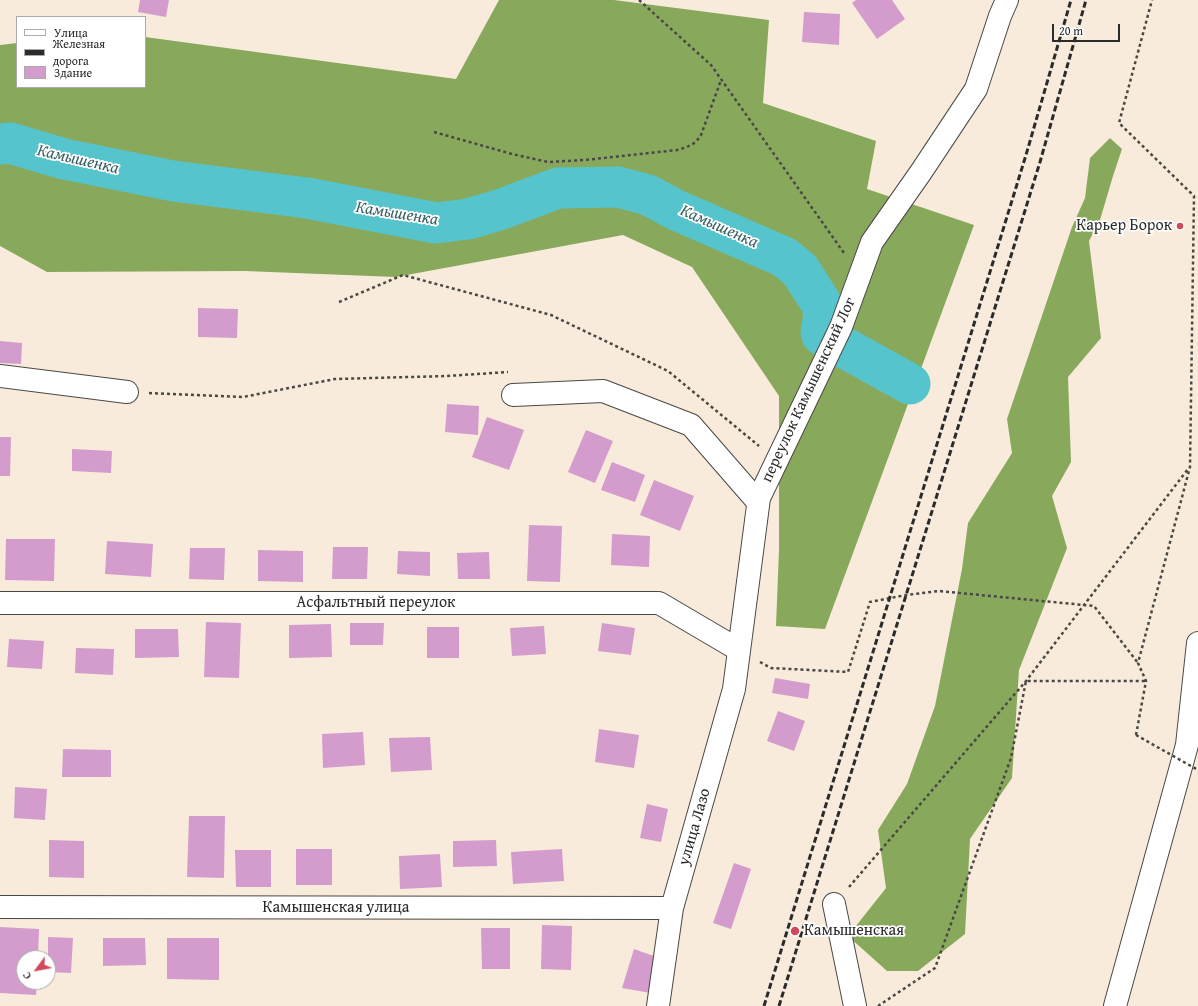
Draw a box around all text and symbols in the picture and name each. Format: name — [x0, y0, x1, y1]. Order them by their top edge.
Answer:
legend — [16, 16, 146, 88]
scale bar — [1054, 16, 1122, 42]
text: 20 m — [1059, 22, 1083, 39]
text: Улица — [54, 24, 88, 41]
text: Железная дорога — [53, 35, 105, 69]
text: Здание — [54, 64, 92, 81]
water label: Камышенка — [35, 141, 121, 179]
water label: Камышенка — [354, 197, 440, 231]
water label: Камышенка — [677, 201, 761, 253]
place label: Карьер Борок — [1076, 216, 1172, 236]
marker: Карьер Борок — [1175, 221, 1185, 231]
street label: переулок Камышенский Лог — [758, 295, 860, 485]
street label: Асфальтный переулок — [297, 593, 455, 613]
street label: улица Лазо — [675, 786, 715, 868]
street label: Камышенская улица — [263, 898, 409, 918]
place label: Камышенская — [804, 921, 904, 941]
marker: Камышенская — [789, 925, 801, 937]
north arrow — [16, 950, 56, 990]
text: С — [18, 969, 35, 983]

